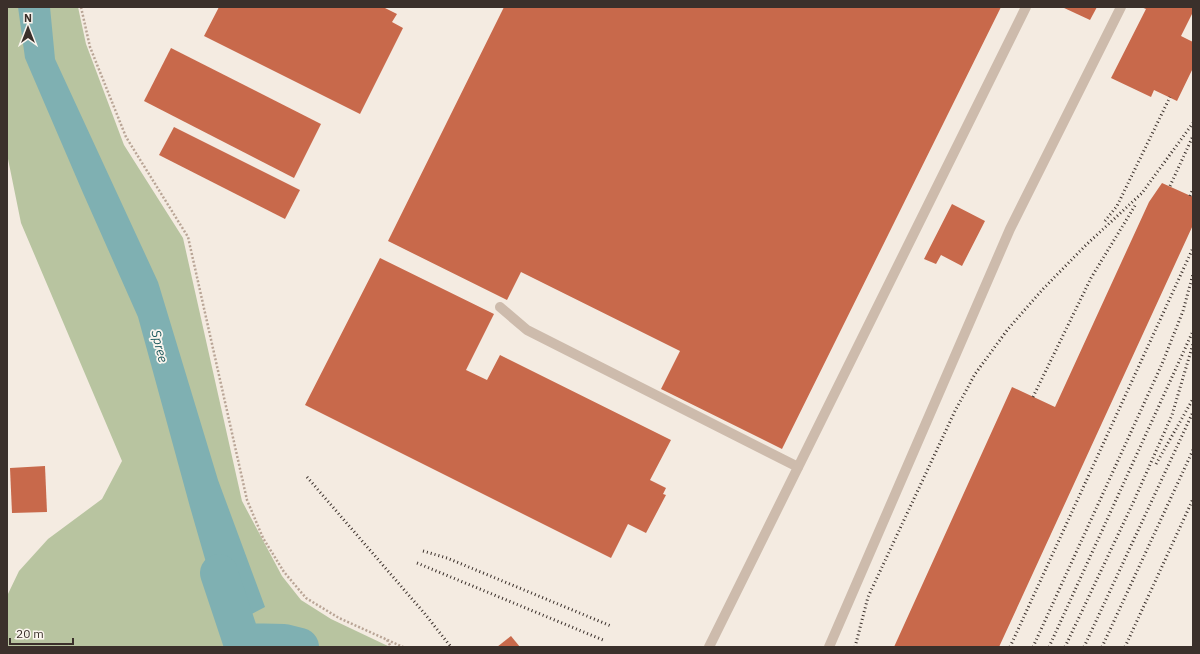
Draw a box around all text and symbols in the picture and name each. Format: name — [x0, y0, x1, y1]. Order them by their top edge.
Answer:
north arrow — [8, 8, 48, 48]
text: N — [24, 11, 32, 25]
water label: Spree — [147, 328, 172, 364]
scale bar — [10, 620, 73, 646]
text: 20 m — [16, 626, 44, 641]

